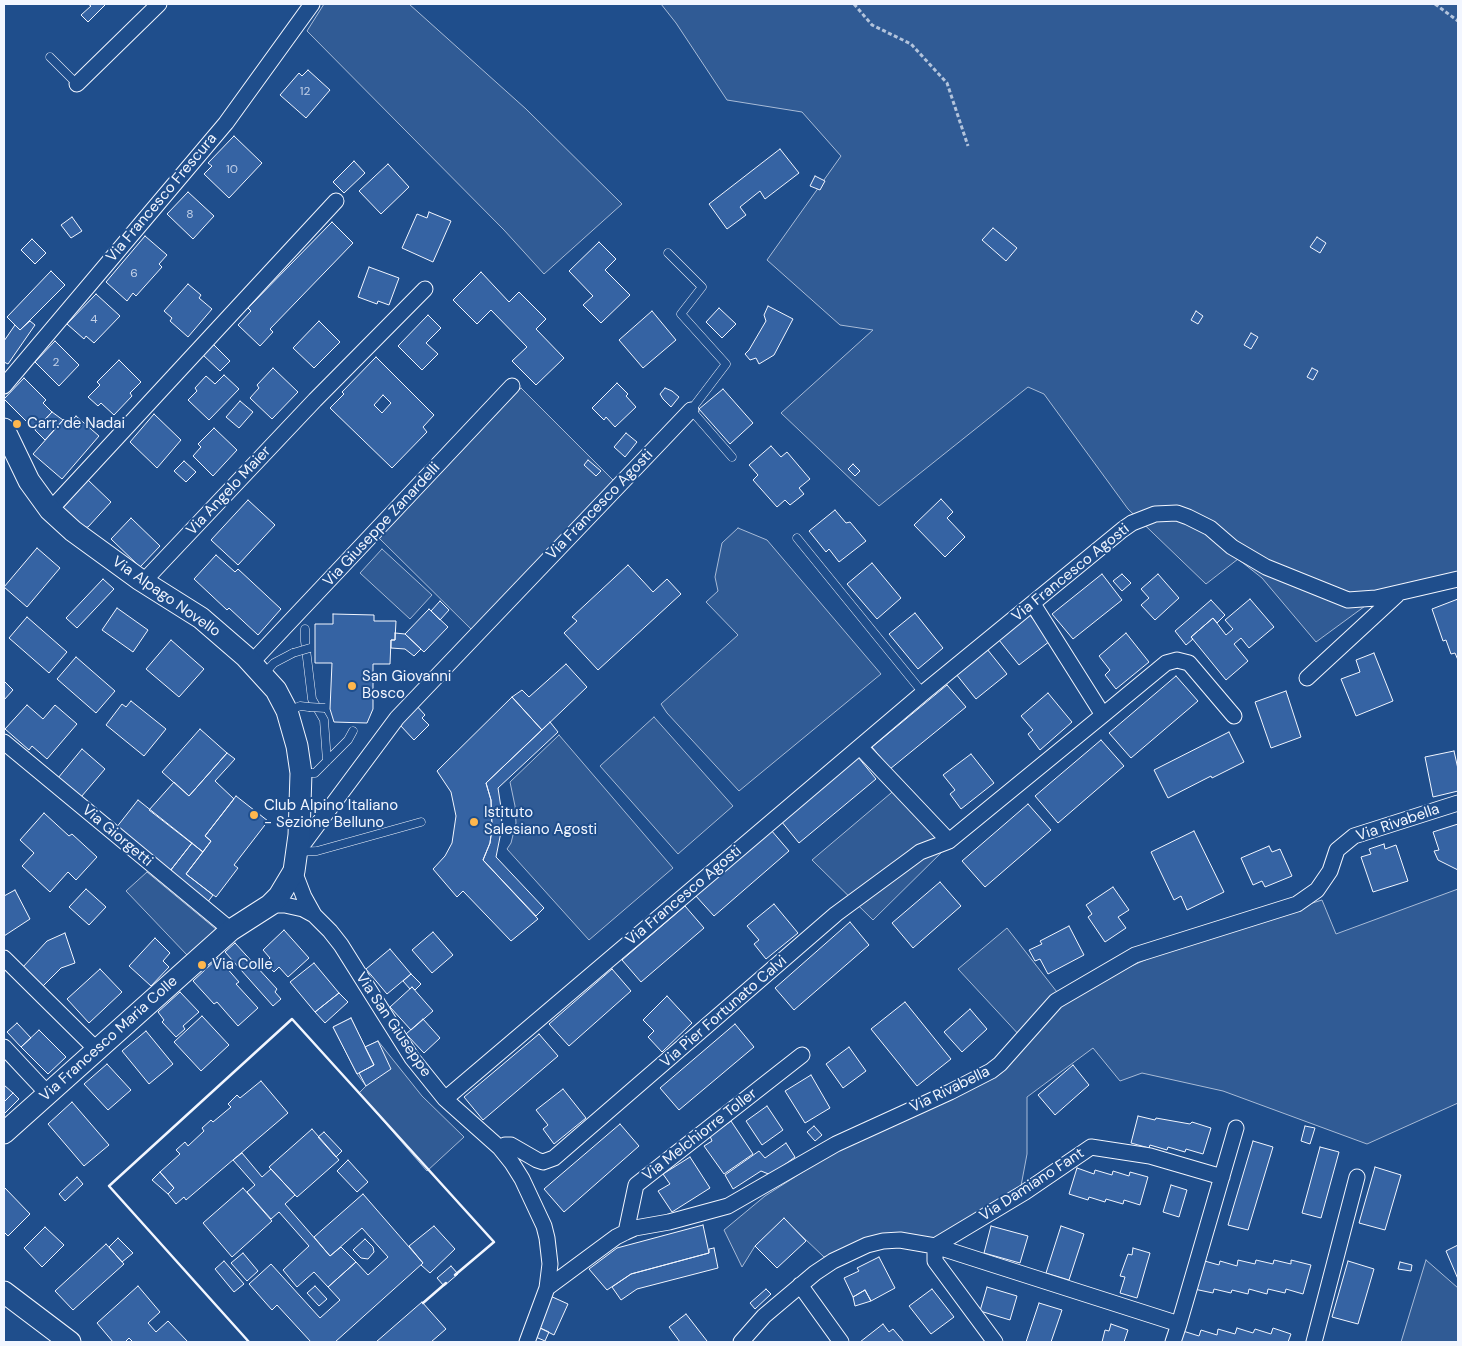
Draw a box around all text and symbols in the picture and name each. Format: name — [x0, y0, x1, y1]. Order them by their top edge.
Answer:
house number: 12 — [300, 85, 310, 99]
street label: Via Francesco Frescura — [103, 130, 221, 266]
house number: 10 — [226, 163, 238, 177]
house number: 8 — [186, 208, 194, 222]
house number: 6 — [130, 267, 138, 281]
house number: 4 — [90, 313, 98, 327]
house number: 2 — [53, 356, 59, 370]
place label: Carr. de Nadai — [27, 415, 125, 433]
marker: Carr. de Nadai — [11, 418, 23, 430]
street label: Via Angelo Maier — [183, 443, 275, 539]
street label: Via Francesco Agosti — [543, 446, 657, 564]
street label: Via Giuseppe Zanardelli — [320, 459, 444, 591]
street label: Via Francesco Agosti — [1009, 520, 1133, 626]
street label: Via Alpago Novello — [108, 553, 224, 641]
place label: San Giovanni Bosco — [362, 668, 451, 703]
marker: San Giovanni Bosco — [346, 680, 358, 692]
place label: Club Alpino Italiano - Sezione Belluno — [264, 797, 398, 832]
street label: Via Rivabella — [1354, 800, 1442, 846]
street label: Via Giorgetti — [78, 801, 156, 871]
place label: Istituto Salesiano Agosti — [484, 804, 597, 839]
marker: Club Alpino Italiano - Sezione Belluno — [248, 809, 260, 821]
marker: Istituto Salesiano Agosti — [468, 816, 480, 828]
street label: Via Francesco Agosti — [622, 842, 746, 950]
street label: Via Pier Fortunato Calvi — [657, 952, 791, 1072]
place label: Via Colle — [212, 956, 273, 974]
marker: Via Colle — [196, 959, 208, 971]
street label: Via San Giuseppe — [351, 969, 435, 1081]
street label: Via Francesco Maria Colle — [36, 972, 182, 1106]
street label: Via Rivabella — [907, 1063, 993, 1117]
street label: Via Melchiorre Toller — [639, 1085, 761, 1185]
street label: Via Damiano Fant — [976, 1144, 1088, 1226]

